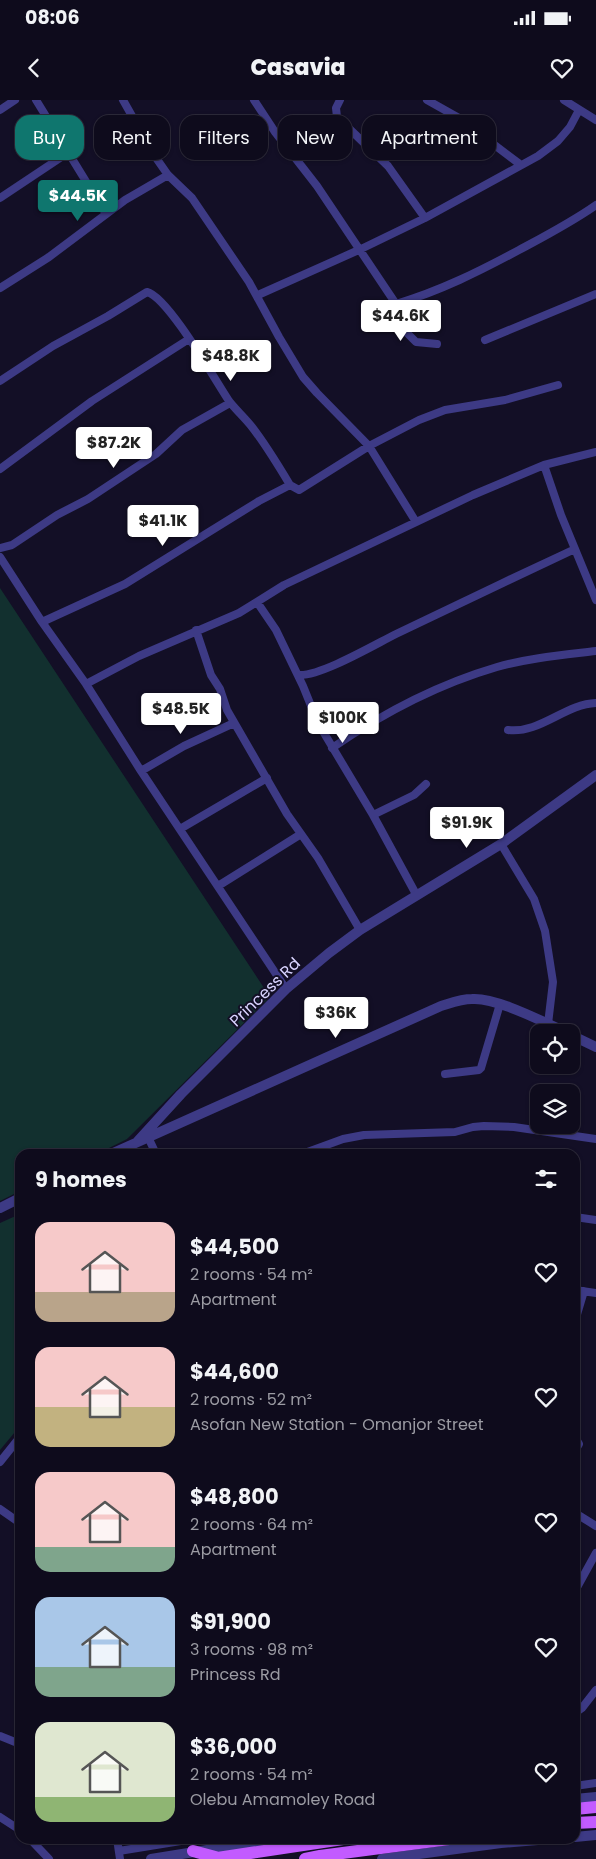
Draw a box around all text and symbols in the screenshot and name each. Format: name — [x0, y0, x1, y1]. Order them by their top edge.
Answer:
text: 08:06 — [25, 4, 80, 31]
text: Casavia — [250, 52, 346, 83]
icon: back — [20, 54, 48, 82]
icon: heart — [548, 54, 576, 82]
chip: Buy — [15, 115, 84, 160]
chip: Rent — [94, 115, 170, 160]
chip: Filters — [180, 115, 268, 160]
chip: New — [278, 115, 352, 160]
chip: Apartment — [362, 115, 496, 160]
pin: $44.5K — [37, 180, 119, 222]
text: $44.5K — [49, 184, 107, 207]
pin: $44.6K — [360, 300, 442, 342]
text: $44.6K — [372, 304, 430, 327]
pin: $48.8K — [190, 340, 272, 382]
text: $48.8K — [202, 344, 260, 367]
pin: $87.2K — [73, 426, 155, 469]
text: $87.2K — [87, 431, 141, 454]
pin: $41.1K — [122, 504, 204, 547]
text: $41.1K — [138, 509, 188, 532]
pin: $48.5K — [140, 692, 222, 735]
text: $48.5K — [152, 697, 210, 720]
pin: $100K — [308, 702, 378, 744]
text: $100K — [319, 706, 367, 729]
pin: $91.9K — [426, 806, 508, 849]
text: $91.9K — [441, 811, 493, 834]
street label: Princess Rd — [224, 952, 306, 1032]
pin: $36K — [306, 996, 366, 1039]
text: $36K — [315, 1001, 357, 1024]
map controls — [530, 1024, 580, 1134]
button: locate — [530, 1024, 580, 1074]
button: layers — [530, 1084, 580, 1134]
text: 9 homes — [35, 1165, 127, 1194]
icon: filters — [532, 1165, 560, 1193]
text: $44,500 — [190, 1232, 279, 1261]
icon: home — [75, 1242, 135, 1302]
icon: heart — [532, 1258, 560, 1286]
text: 2 rooms · 54 m² — [190, 1263, 313, 1286]
text: Apartment — [190, 1288, 277, 1311]
text: $44,600 — [190, 1357, 279, 1386]
icon: home — [75, 1367, 135, 1427]
icon: heart — [532, 1383, 560, 1411]
text: 2 rooms · 52 m² — [190, 1388, 312, 1411]
text: Asofan New Station - Omanjor Street — [190, 1413, 484, 1436]
text: $48,800 — [190, 1482, 279, 1511]
icon: home — [75, 1492, 135, 1552]
icon: heart — [532, 1508, 560, 1536]
text: 2 rooms · 64 m² — [190, 1513, 313, 1536]
text: Apartment — [190, 1538, 277, 1561]
text: $91,900 — [190, 1607, 271, 1636]
icon: home — [75, 1617, 135, 1677]
icon: heart — [532, 1633, 560, 1661]
text: 3 rooms · 98 m² — [190, 1638, 313, 1661]
text: Princess Rd — [190, 1663, 281, 1686]
text: $36,000 — [190, 1732, 277, 1761]
icon: home — [75, 1742, 135, 1802]
icon: heart — [532, 1758, 560, 1786]
text: 2 rooms · 54 m² — [190, 1763, 313, 1786]
text: Olebu Amamoley Road — [190, 1788, 375, 1811]

